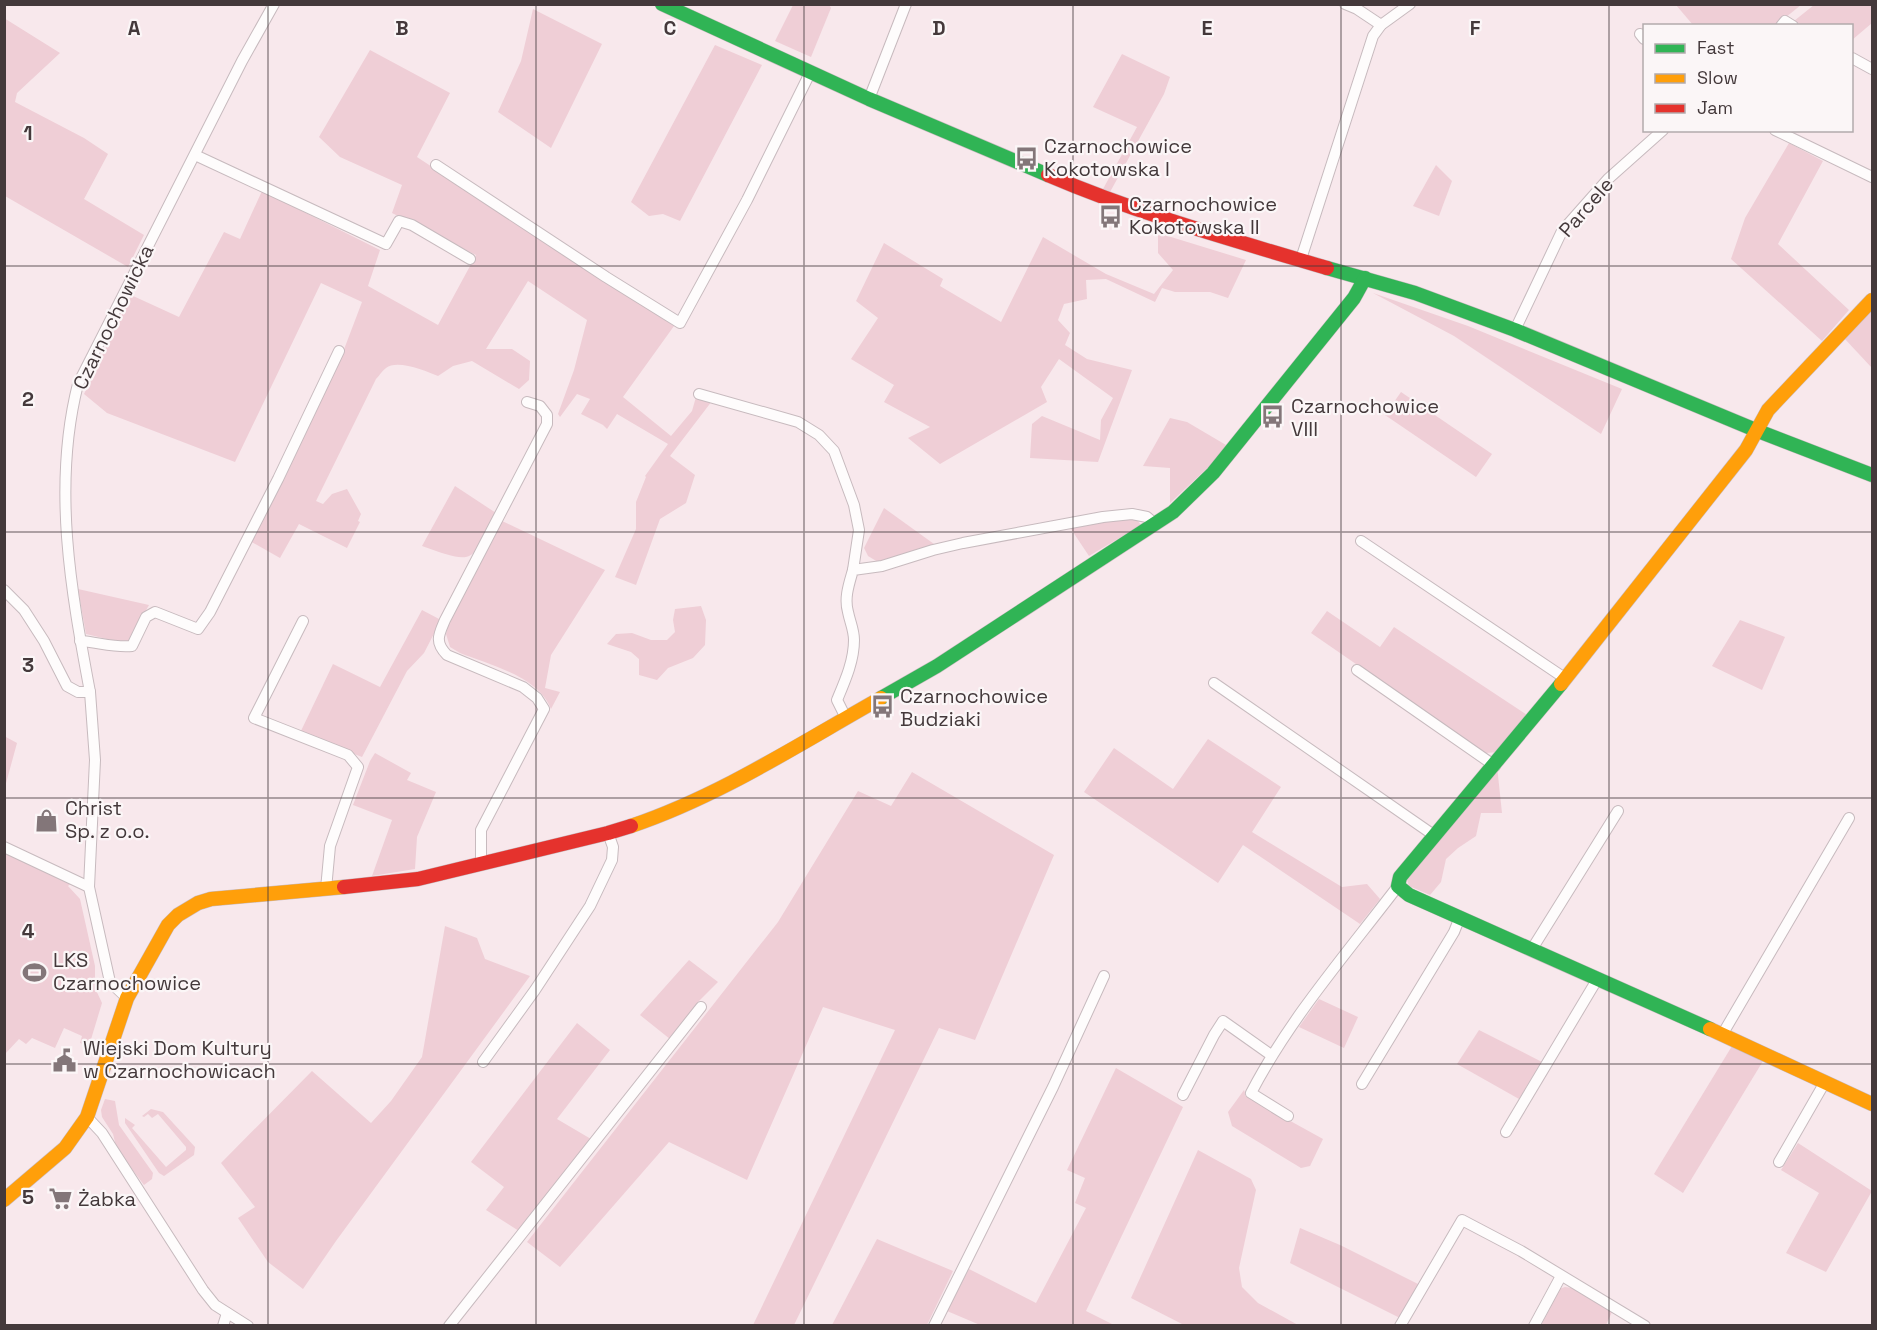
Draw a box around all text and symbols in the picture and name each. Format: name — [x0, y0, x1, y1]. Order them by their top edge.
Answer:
text: A — [128, 15, 141, 41]
text: B — [395, 15, 409, 41]
text: C — [664, 15, 677, 41]
text: D — [932, 15, 946, 41]
text: E — [1201, 15, 1213, 41]
text: F — [1470, 15, 1481, 41]
legend — [1643, 24, 1853, 132]
text: Fast — [1697, 36, 1734, 59]
text: Slow — [1697, 66, 1738, 89]
text: Jam — [1697, 96, 1733, 119]
text: 1 — [23, 120, 33, 146]
place label: Czarnochowice Kokotowska I — [1044, 133, 1192, 182]
bus stop icon: Czarnochowice Kokotowska I — [1013, 145, 1039, 171]
street label: Parcele — [1553, 172, 1619, 242]
place label: Czarnochowice Kokotowska II — [1129, 191, 1277, 240]
bus stop icon: Czarnochowice Kokotowska II — [1098, 203, 1124, 229]
street label: Czarnochowicka — [67, 240, 159, 394]
text: 2 — [22, 386, 34, 412]
place label: Czarnochowice VIII — [1291, 393, 1439, 442]
bus stop icon: Czarnochowice VIII — [1260, 404, 1286, 430]
text: 3 — [22, 652, 34, 678]
place label: Czarnochowice Budziaki — [900, 683, 1048, 732]
bus stop icon: Czarnochowice Budziaki — [869, 694, 895, 720]
place label: Christ Sp. z o.o. — [65, 795, 150, 844]
shop icon: Christ Sp. z o.o. — [34, 807, 60, 833]
text: 4 — [22, 918, 35, 944]
place label: LKS Czarnochowice — [53, 947, 201, 996]
sports icon: LKS Czarnochowice — [22, 959, 48, 985]
place label: Wiejski Dom Kultury w Czarnochowicach — [83, 1035, 276, 1084]
public building icon: Wiejski Dom Kultury w Czarnochowicach — [52, 1047, 78, 1073]
text: 5 — [22, 1184, 34, 1210]
supermarket icon: Żabka — [47, 1186, 73, 1212]
place label: Żabka — [78, 1186, 136, 1212]

